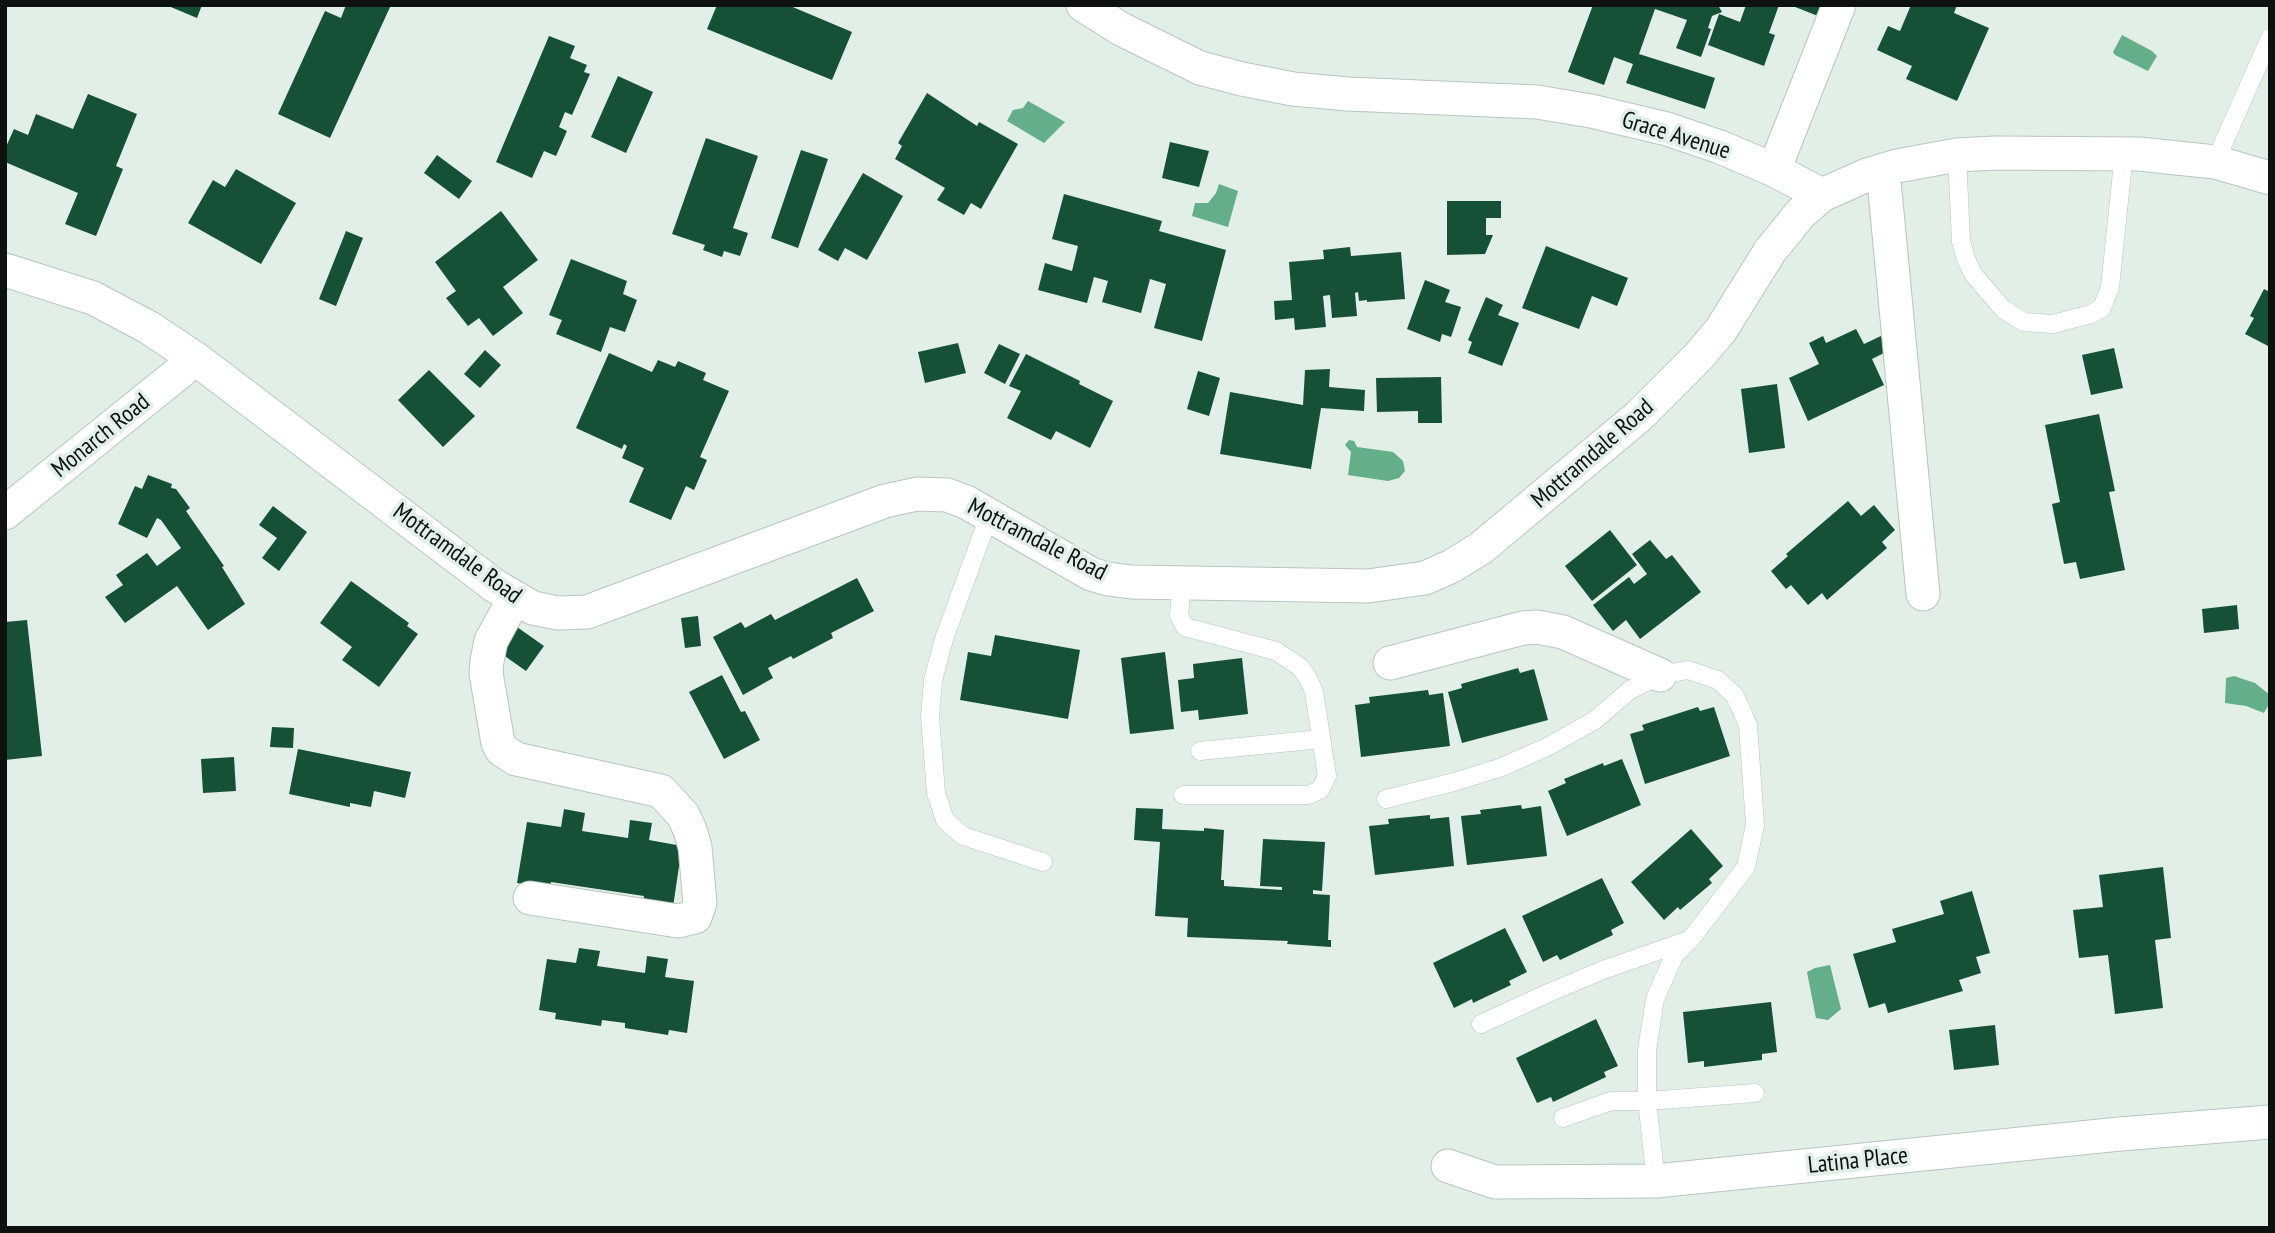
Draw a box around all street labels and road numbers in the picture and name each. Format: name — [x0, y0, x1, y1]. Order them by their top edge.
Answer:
street label: Grace Avenue — [1618, 106, 1734, 166]
street label: Monarch Road — [46, 388, 156, 484]
street label: Mottramdale Road — [1526, 393, 1660, 515]
street label: Mottramdale Road — [963, 493, 1111, 587]
street label: Mottramdale Road — [387, 498, 527, 610]
street label: Latina Place — [1807, 1141, 1909, 1181]

